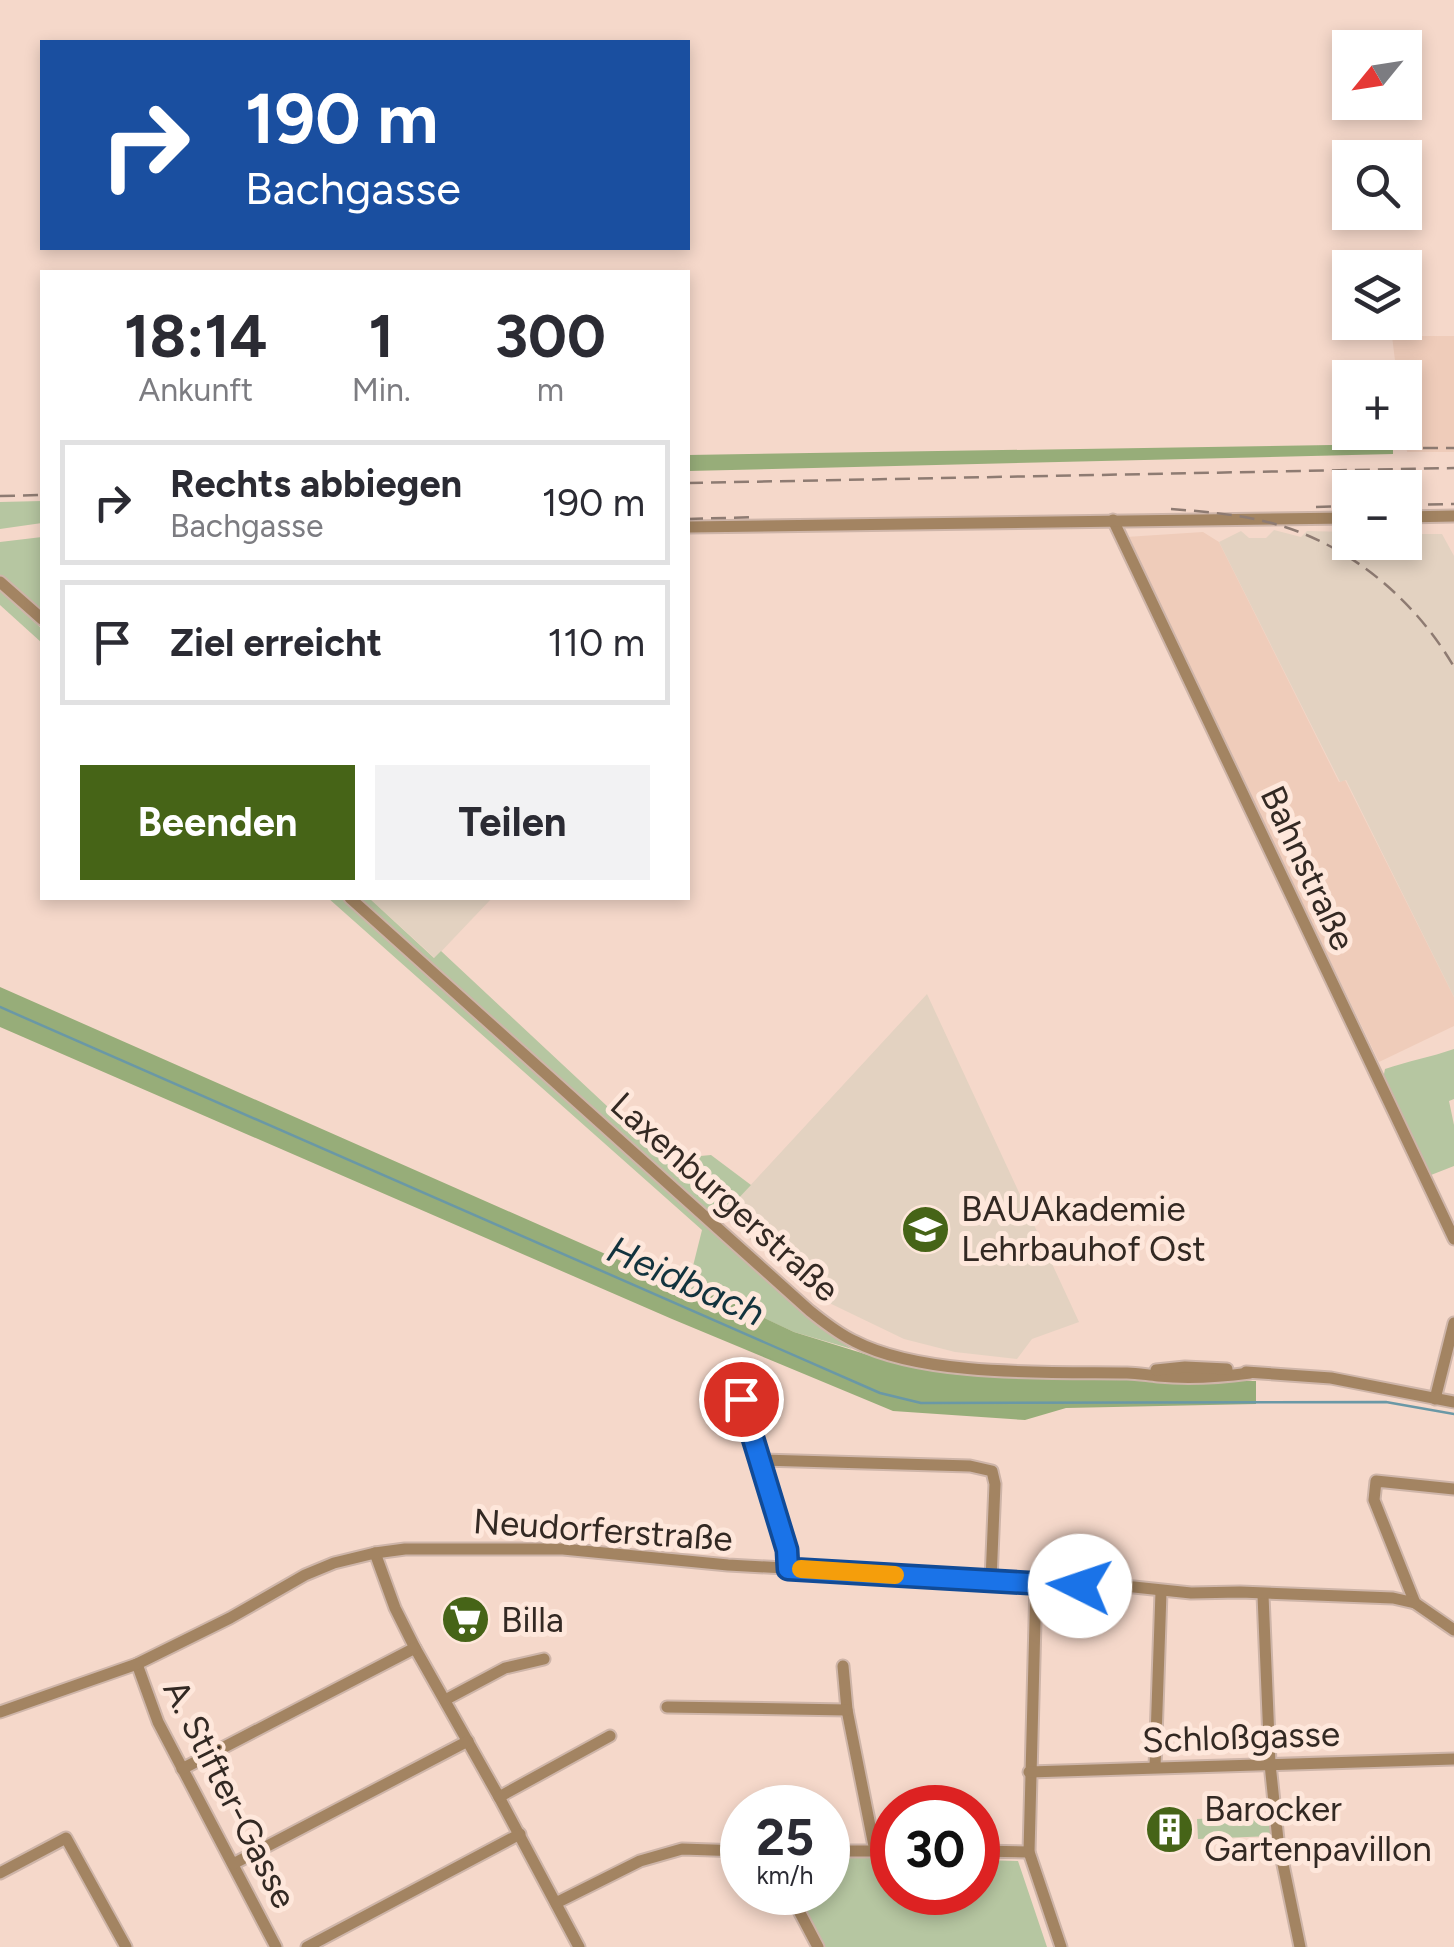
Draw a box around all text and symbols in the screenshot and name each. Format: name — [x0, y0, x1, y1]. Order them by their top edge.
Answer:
north arrow — [1332, 30, 1422, 120]
map controls — [1332, 30, 1422, 560]
text: 190 m — [245, 76, 438, 161]
icon: right — [80, 80, 210, 210]
button: search — [1332, 140, 1422, 230]
text: Bachgasse — [245, 161, 461, 215]
button: layers — [1332, 250, 1422, 340]
text: 18:14 — [124, 300, 268, 372]
text: 1 — [368, 300, 394, 372]
text: 300 — [495, 300, 606, 372]
button: + — [1332, 360, 1422, 450]
text: Ankunft — [138, 371, 253, 409]
text: Min. — [352, 371, 411, 409]
text: m — [537, 371, 564, 409]
text: Rechts abbiegen — [170, 461, 462, 507]
button: − — [1332, 470, 1422, 560]
icon: right — [85, 475, 140, 530]
text: 190 m — [542, 480, 645, 526]
text: Bachgasse — [170, 507, 323, 545]
icon: arrive — [85, 615, 140, 670]
text: Ziel erreicht — [170, 620, 382, 666]
text: 110 m — [548, 620, 645, 666]
button: Beenden — [80, 765, 355, 880]
button: Teilen — [375, 765, 650, 880]
street label: Bahnstraße — [1252, 779, 1364, 957]
street label: Laxenburgerstraße — [602, 1084, 848, 1310]
place label: BAUAkademie Lehrbauhof Ost — [961, 1188, 1206, 1270]
school or university icon: BAUAkademie Lehrbauhof Ost — [900, 1203, 952, 1255]
water label: Heidbach — [600, 1226, 772, 1336]
pin — [699, 1357, 784, 1442]
icon: arrive — [714, 1372, 769, 1427]
street label: Neudorferstraße — [472, 1500, 734, 1560]
position arrow — [1028, 1534, 1132, 1638]
supermarket icon: Billa — [440, 1594, 492, 1646]
place label: Billa — [501, 1599, 564, 1641]
street label: A. Stifter-Gasse — [154, 1673, 306, 1915]
street label: Schloßgasse — [1141, 1713, 1341, 1761]
speed limit sign: 30 — [870, 1785, 1000, 1915]
place label: Barocker Gartenpavillon — [1204, 1788, 1432, 1870]
building icon: Barocker Gartenpavillon — [1143, 1803, 1195, 1855]
text: 25 — [756, 1807, 814, 1868]
text: km/h — [756, 1860, 814, 1890]

